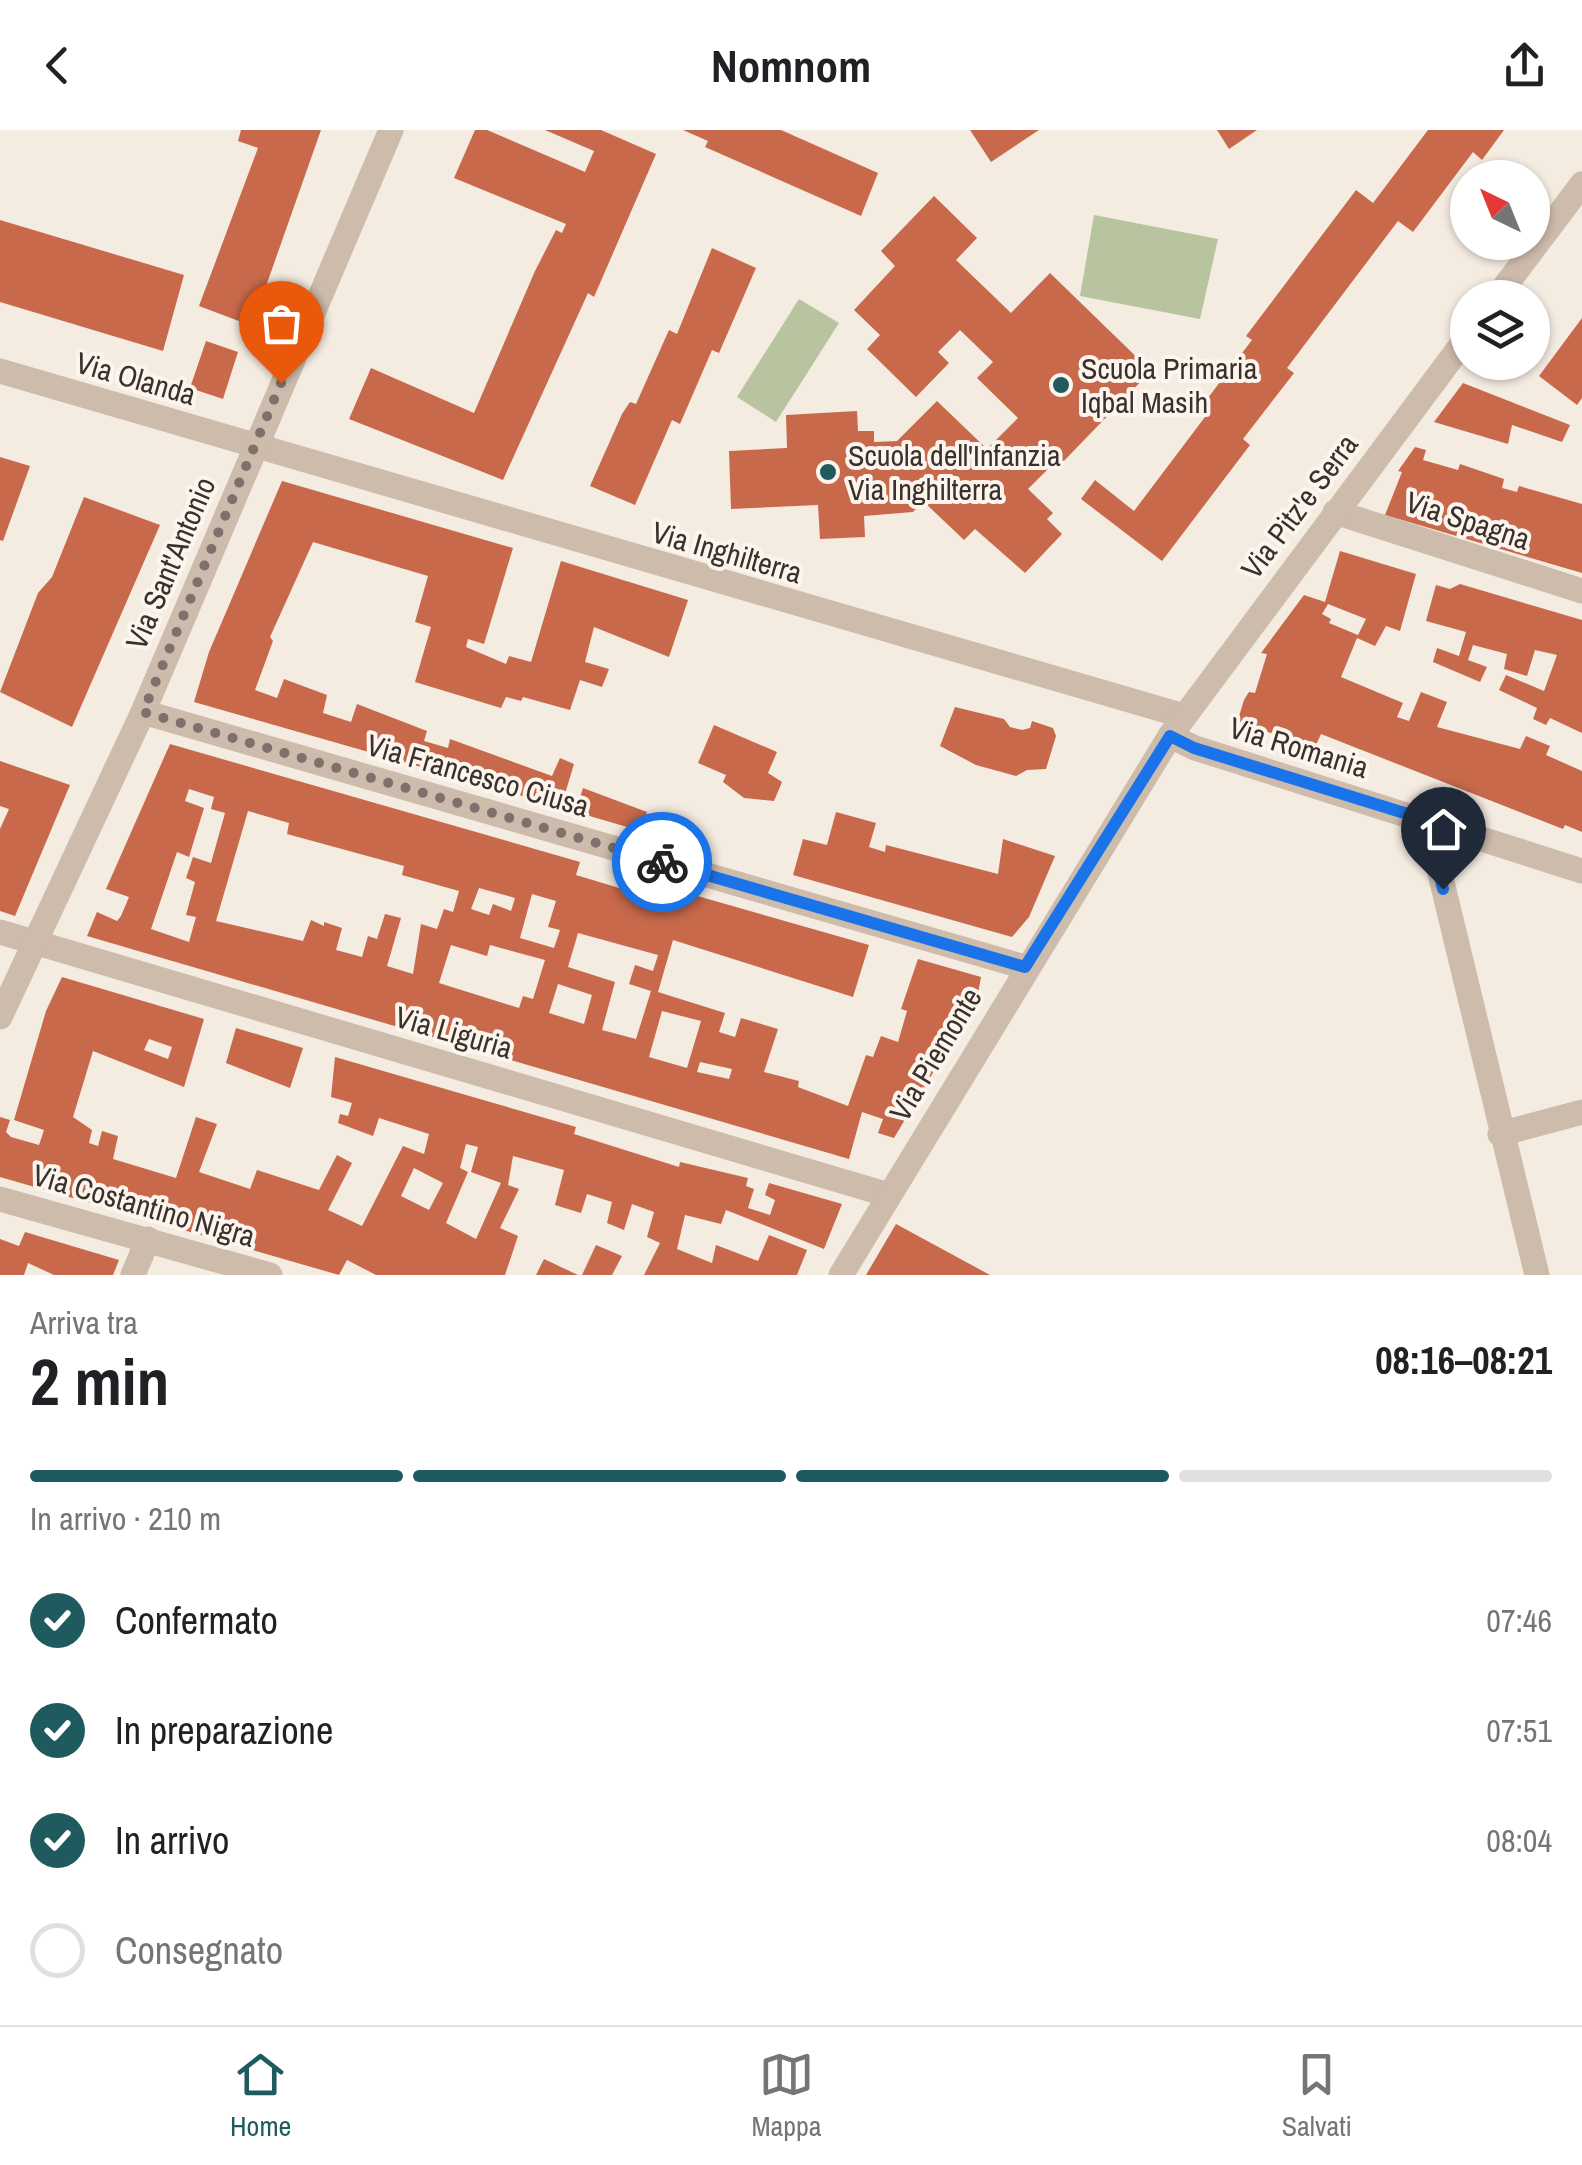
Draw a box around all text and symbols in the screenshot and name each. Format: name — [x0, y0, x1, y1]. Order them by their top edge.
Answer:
text: Nomnom — [711, 35, 871, 96]
icon: back — [30, 38, 85, 93]
icon: share — [1497, 38, 1552, 93]
north arrow — [1450, 160, 1550, 260]
map controls — [1450, 160, 1550, 380]
button: layers — [1450, 280, 1550, 380]
pin — [239, 281, 324, 384]
icon: bag — [254, 296, 309, 351]
street label: Via Olanda — [72, 342, 201, 414]
place label: Scuola Primaria Iqbal Masih — [1081, 348, 1258, 422]
marker: Scuola Primaria Iqbal Masih — [1050, 374, 1072, 396]
street label: Via Pitz'e Serra — [1232, 425, 1367, 586]
place label: Scuola dell'Infanzia Via Inghilterra — [848, 435, 1061, 509]
marker: Scuola dell'Infanzia Via Inghilterra — [817, 461, 839, 483]
street label: Via Sant'Antonio — [116, 471, 224, 655]
street label: Via Spagna — [1401, 481, 1535, 559]
street label: Via Inghilterra — [647, 512, 807, 593]
street label: Via Romania — [1225, 707, 1374, 787]
street label: Via Francesco Ciusa — [362, 724, 594, 826]
pin — [1401, 787, 1486, 890]
icon: home — [1416, 802, 1471, 857]
courier — [612, 812, 712, 912]
icon: bike — [635, 835, 690, 890]
street label: Via Piemonte — [880, 980, 990, 1128]
street label: Via Liguria — [391, 996, 517, 1068]
street label: Via Costantino Nigra — [28, 1154, 260, 1256]
text: Arriva tra — [30, 1301, 138, 1344]
text: 08:16–08:21 — [1375, 1335, 1552, 1386]
text: 2 min — [30, 1338, 169, 1425]
text: In arrivo · 210 m — [30, 1497, 221, 1540]
icon: check — [30, 1593, 85, 1648]
text: Confermato — [115, 1595, 278, 1646]
text: 07:46 — [1486, 1599, 1552, 1642]
icon: check — [30, 1703, 85, 1758]
text: In preparazione — [115, 1705, 333, 1756]
text: 07:51 — [1486, 1709, 1552, 1752]
icon: check — [30, 1813, 85, 1868]
text: In arrivo — [115, 1815, 229, 1866]
text: 08:04 — [1486, 1819, 1552, 1862]
text: Consegnato — [115, 1925, 283, 1976]
tab: Home — [230, 2047, 291, 2145]
tab: Mappa — [751, 2047, 822, 2145]
tab: Salvati — [1282, 2047, 1352, 2145]

